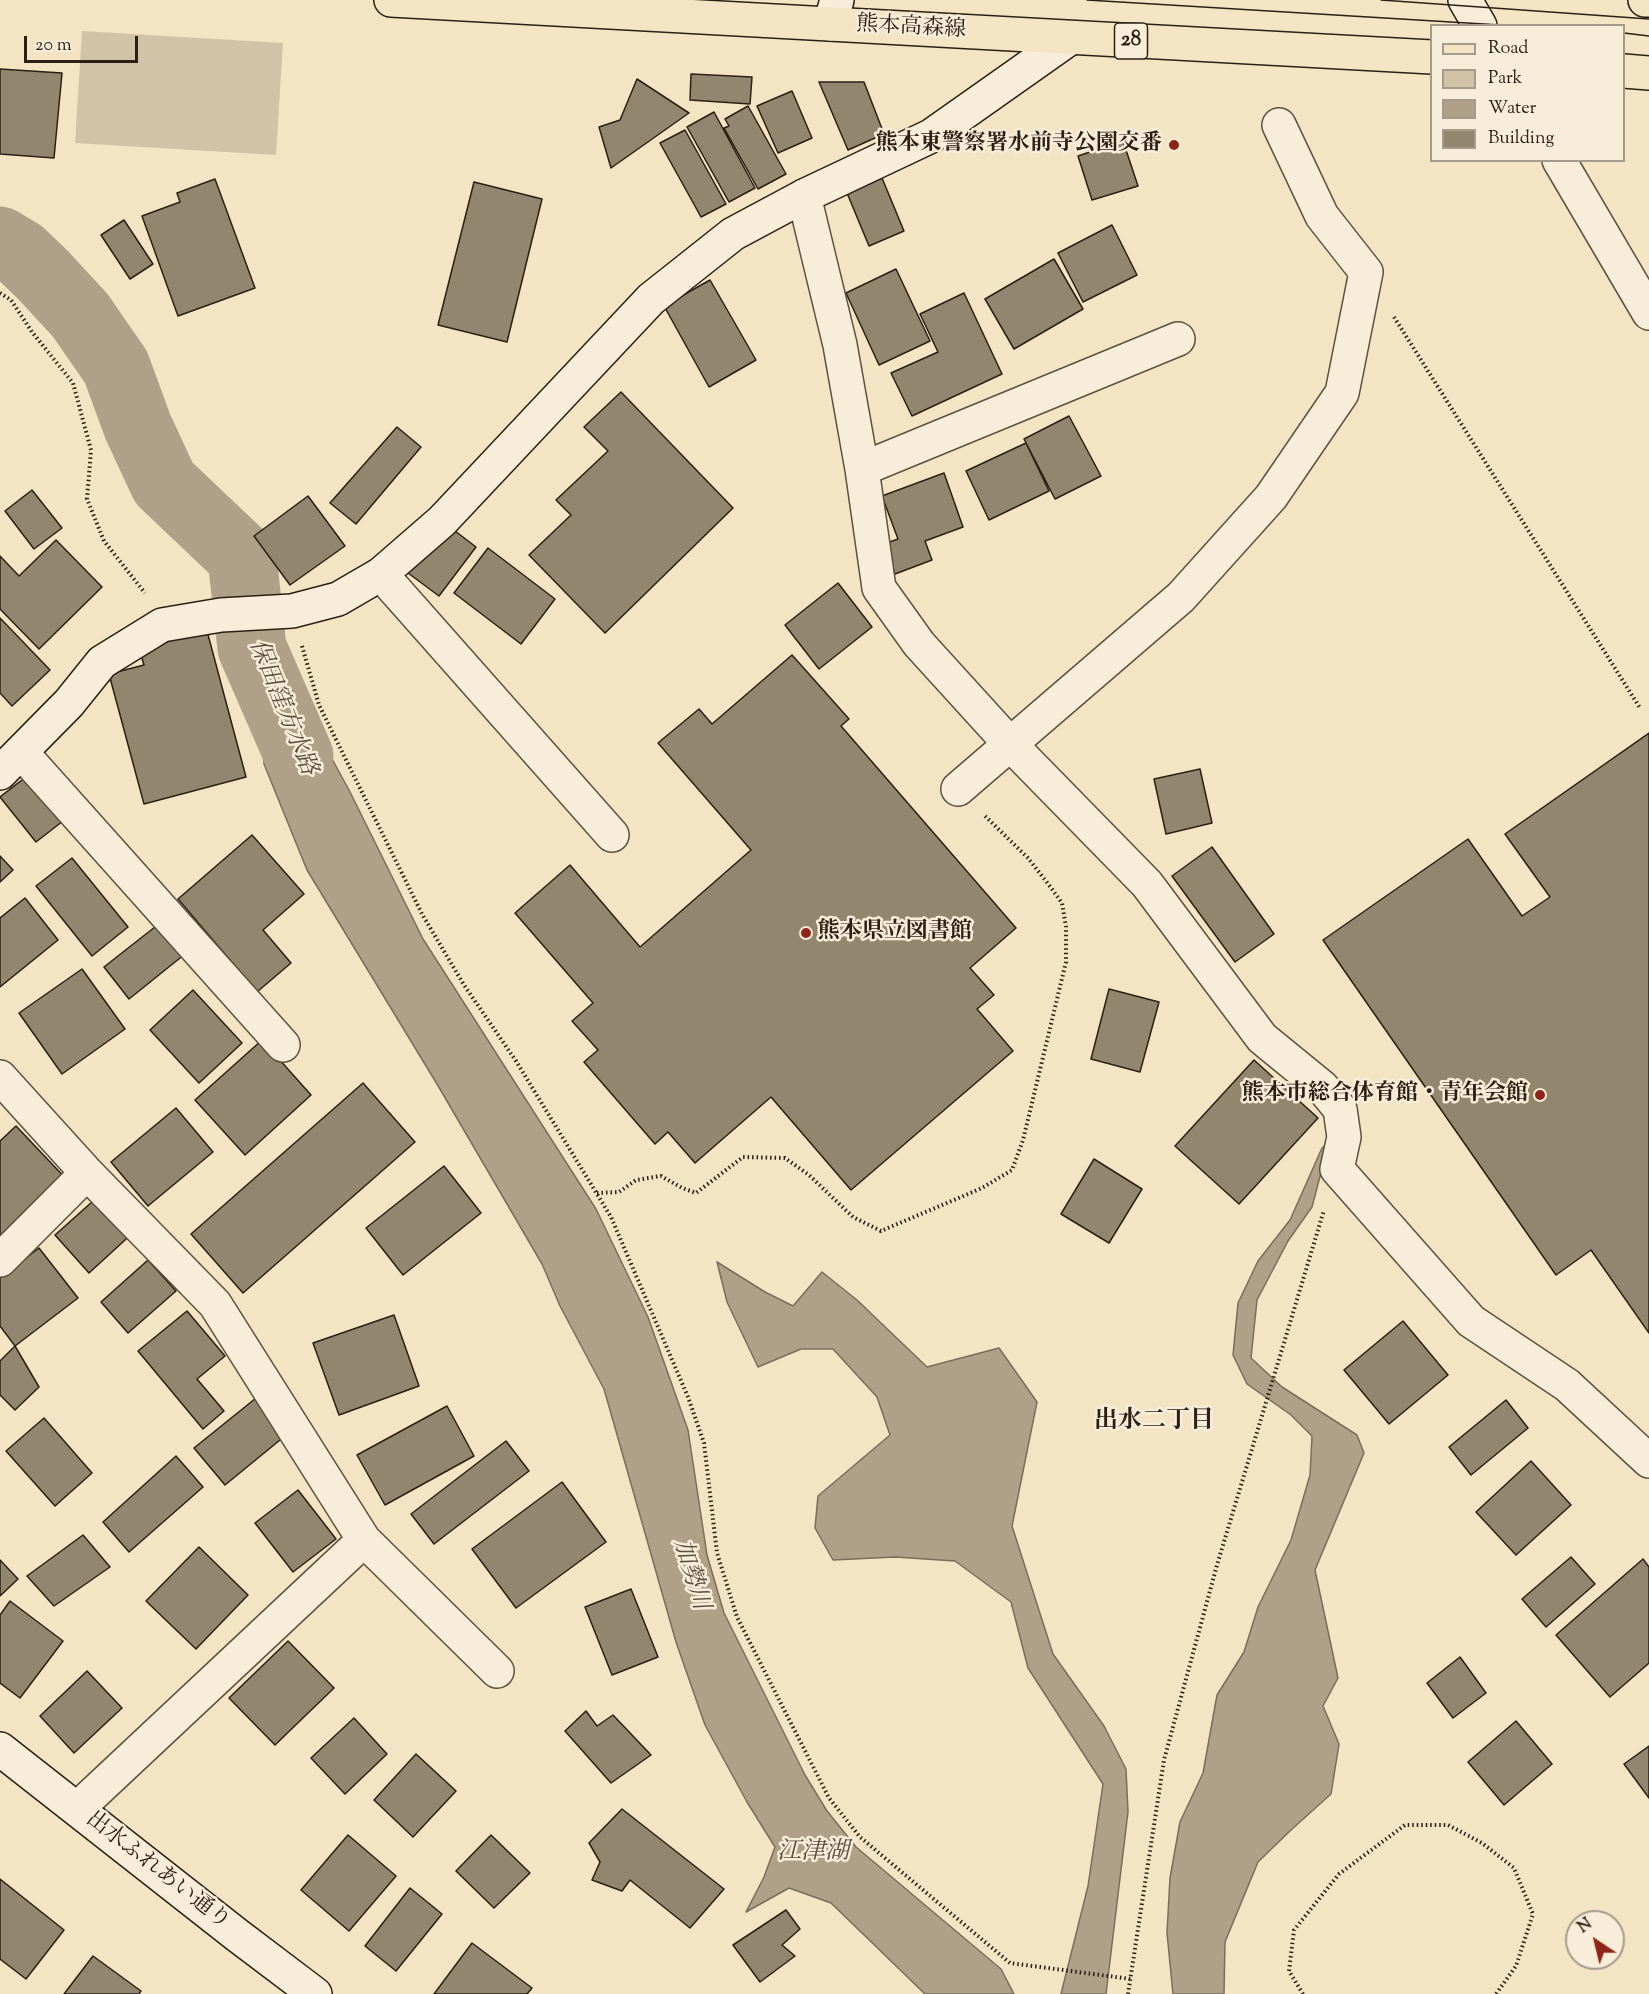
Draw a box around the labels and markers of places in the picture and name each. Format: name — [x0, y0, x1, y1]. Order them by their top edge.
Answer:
place label: 熊本東警察署水前寺公園交番 — [876, 132, 1162, 158]
marker: 熊本東警察署水前寺公園交番 — [1167, 138, 1181, 152]
place label: 熊本県立図書館 — [818, 920, 972, 946]
marker: 熊本県立図書館 — [799, 926, 813, 940]
place label: 熊本市総合体育館・青年会館 — [1242, 1082, 1528, 1108]
marker: 熊本市総合体育館・青年会館 — [1533, 1088, 1547, 1102]

